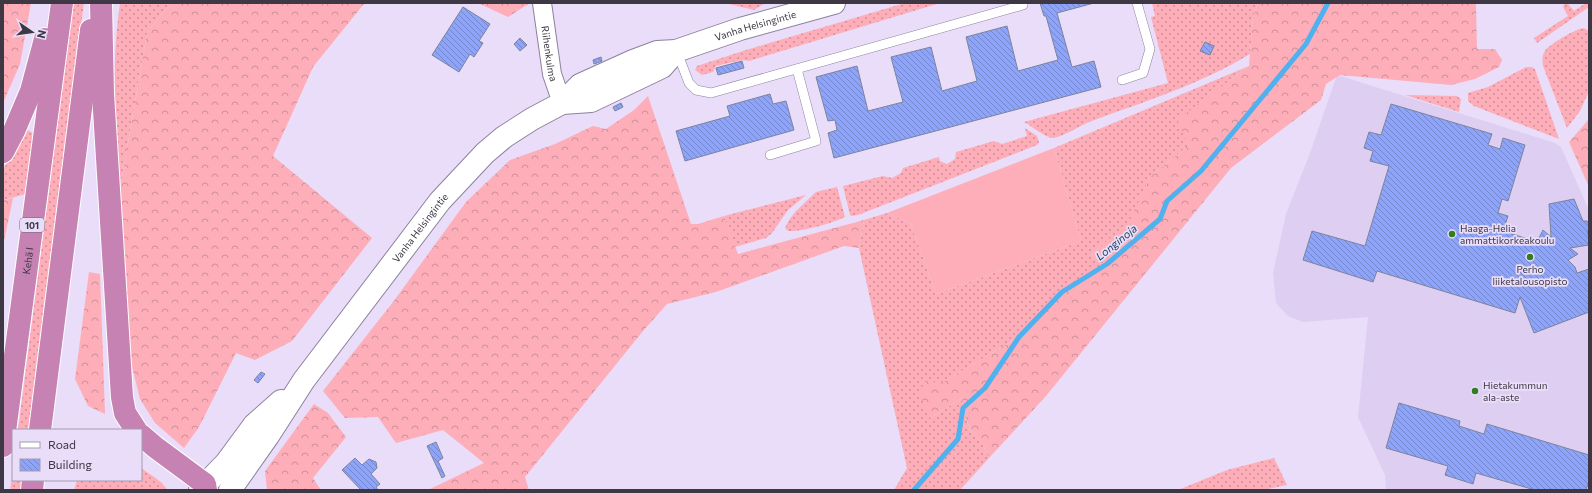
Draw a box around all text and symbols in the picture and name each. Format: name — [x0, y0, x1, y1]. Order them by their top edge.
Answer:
street label: Vanha Helsingintie — [713, 8, 797, 43]
north arrow — [12, 12, 52, 52]
street label: Riihenkulma — [539, 25, 560, 83]
text: N — [35, 29, 49, 40]
street label: Vanha Helsingintie — [390, 191, 450, 265]
road number: 101 — [20, 218, 44, 232]
water label: Longinoja — [1093, 221, 1139, 263]
place label: Haaga-Helia ammattikorkeakoulu — [1460, 222, 1554, 246]
marker: Haaga-Helia ammattikorkeakoulu — [1447, 229, 1457, 239]
street label: Kehä I — [20, 246, 35, 275]
marker: Perho liiketalousopisto — [1525, 252, 1535, 262]
place label: Perho liiketalousopisto — [1492, 263, 1568, 287]
place label: Hietakummun ala-aste — [1483, 379, 1547, 403]
marker: Hietakummun ala-aste — [1470, 386, 1480, 396]
legend — [12, 429, 142, 481]
text: Road — [48, 437, 76, 451]
text: Building — [48, 457, 92, 471]

